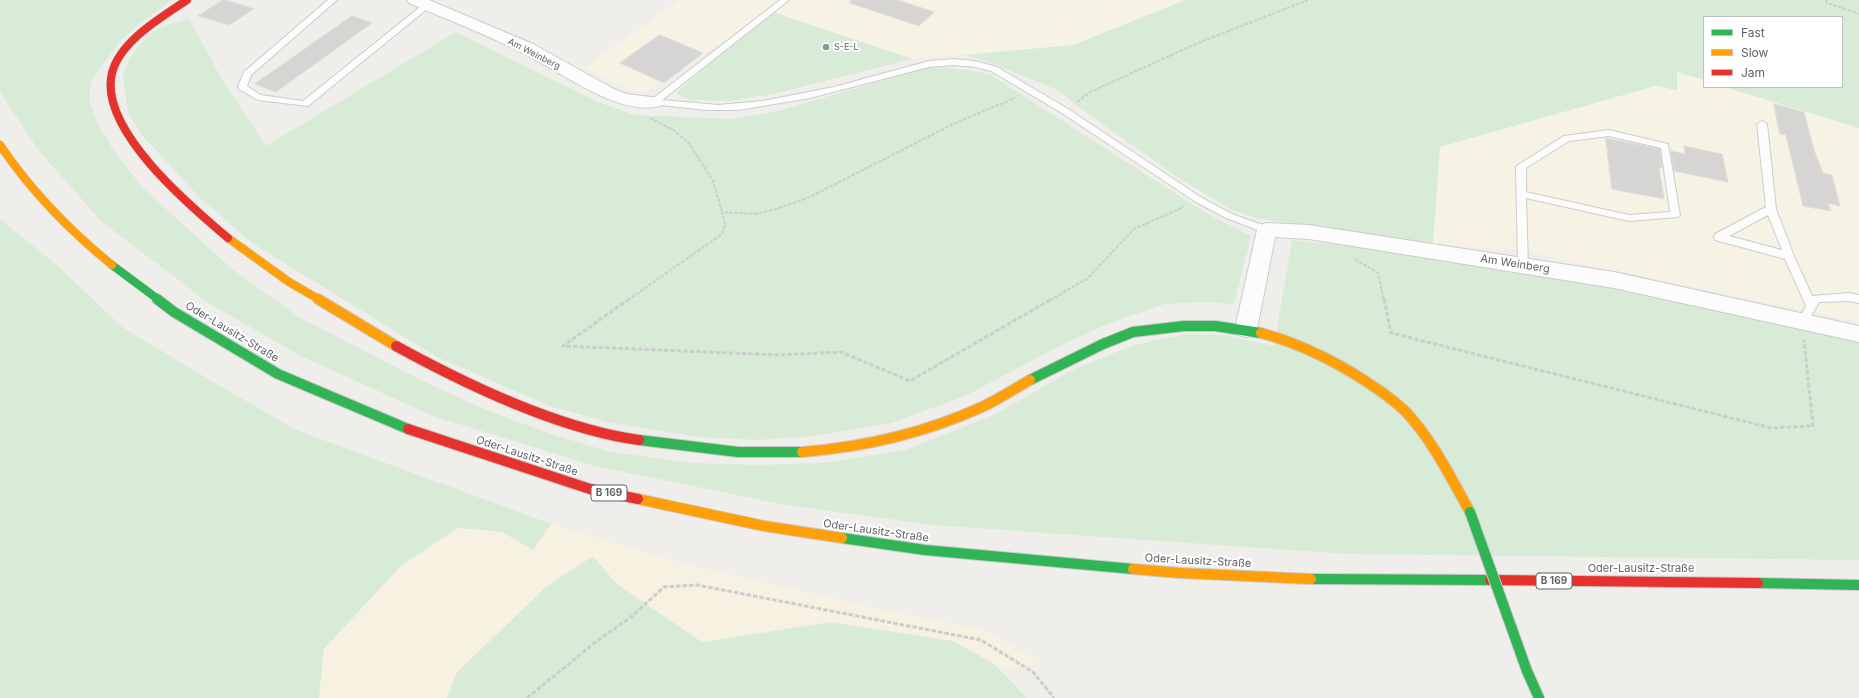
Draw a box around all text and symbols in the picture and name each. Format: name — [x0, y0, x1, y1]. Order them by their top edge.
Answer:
legend — [1703, 16, 1843, 88]
text: Fast — [1741, 25, 1765, 40]
street label: Am Weinberg — [506, 36, 562, 72]
marker: S-E-L — [821, 42, 831, 52]
place label: S-E-L — [834, 42, 859, 52]
text: Slow — [1741, 45, 1768, 60]
text: Jam — [1741, 65, 1765, 80]
street label: Am Weinberg — [1479, 252, 1551, 276]
street label: Oder-Lausitz-Straße — [183, 299, 281, 365]
street label: Oder-Lausitz-Straße — [474, 433, 580, 479]
road number: B 169 — [591, 485, 627, 501]
street label: Oder-Lausitz-Straße — [822, 517, 930, 545]
street label: Oder-Lausitz-Straße — [1144, 552, 1252, 570]
street label: Oder-Lausitz-Straße — [1588, 562, 1694, 576]
road number: B 169 — [1536, 573, 1572, 589]

